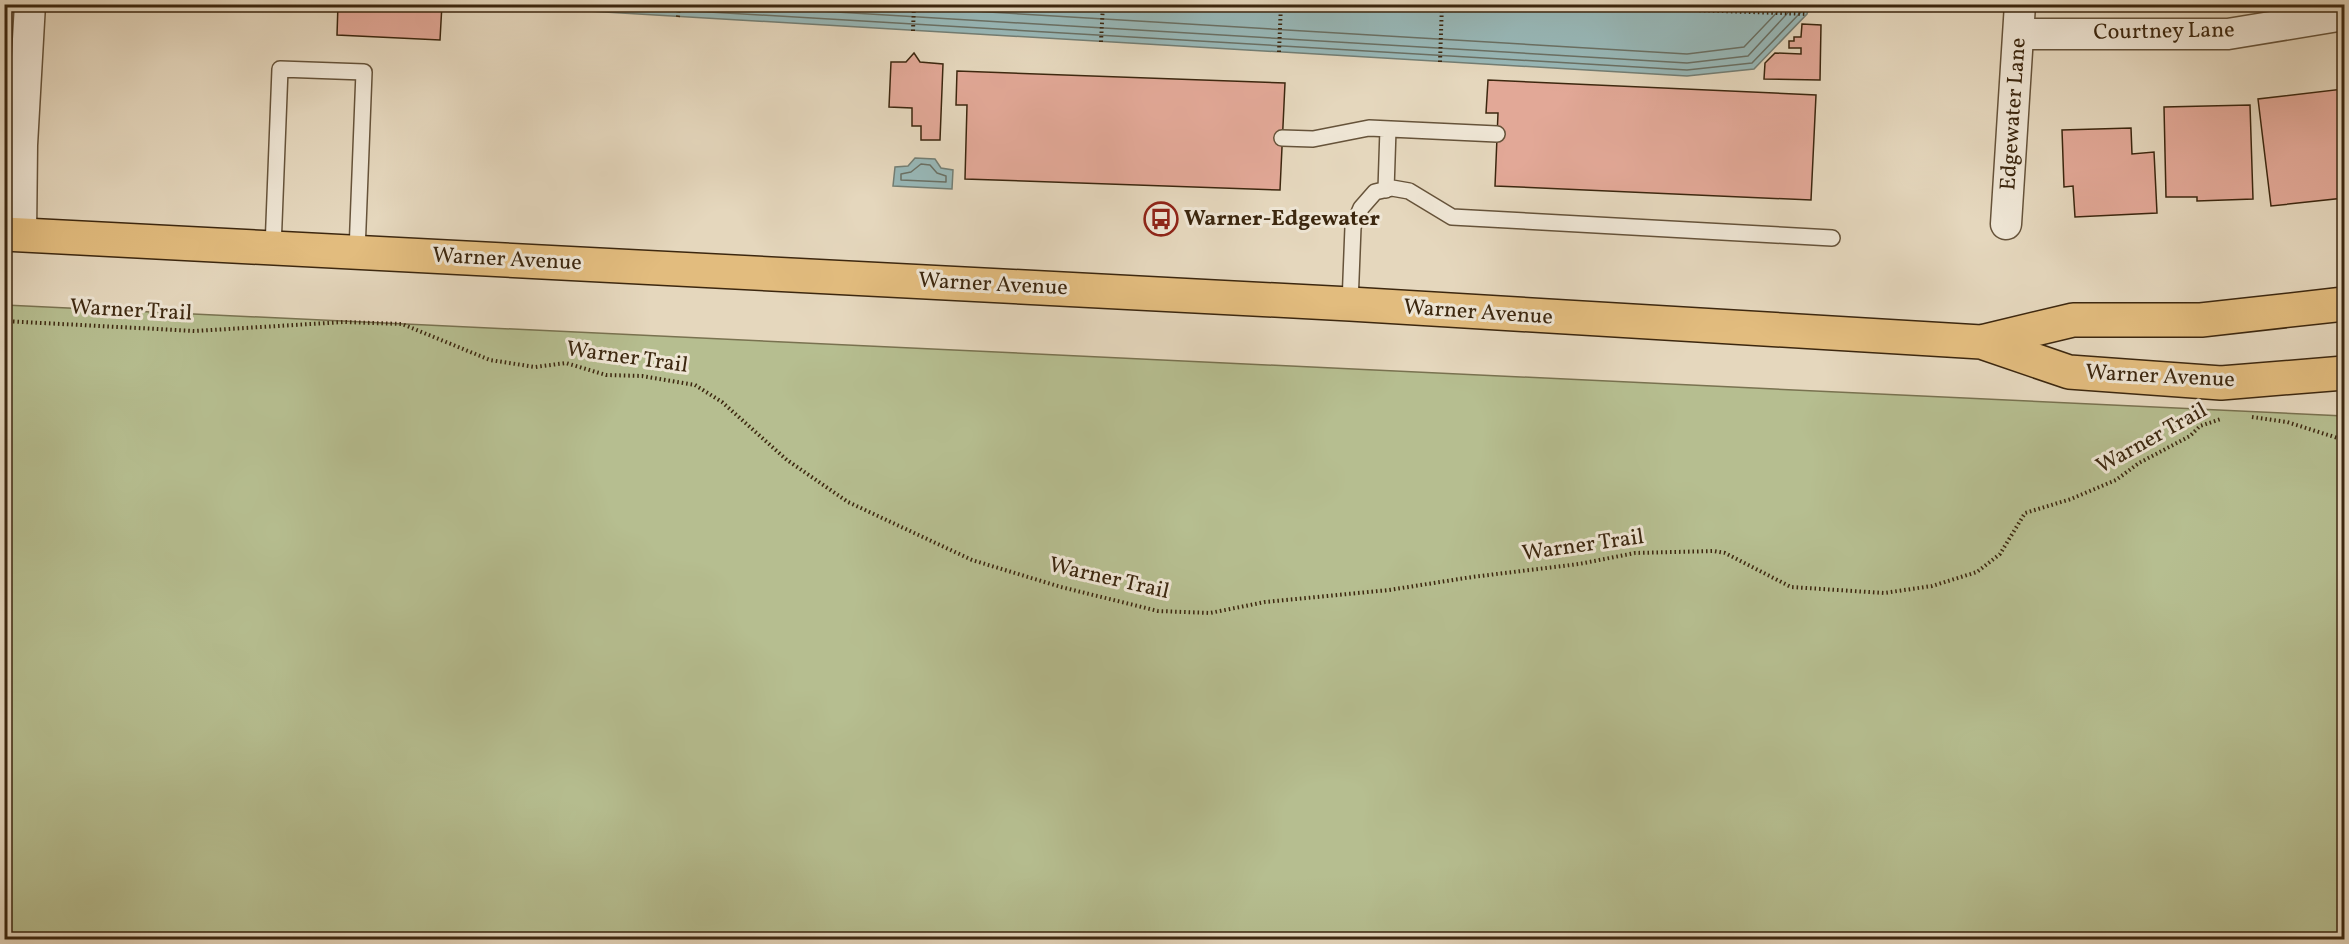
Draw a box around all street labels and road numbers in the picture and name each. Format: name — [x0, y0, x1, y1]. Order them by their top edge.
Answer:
street label: Courtney Lane — [2093, 15, 2235, 49]
street label: Edgewater Lane — [1993, 37, 2035, 191]
street label: Warner Avenue — [431, 241, 583, 279]
street label: Warner Avenue — [917, 266, 1069, 304]
street label: Warner Trail — [69, 292, 193, 330]
street label: Warner Avenue — [1402, 292, 1554, 334]
street label: Warner Trail — [564, 334, 690, 382]
street label: Warner Avenue — [2084, 358, 2236, 396]
street label: Warner Trail — [2091, 396, 2213, 482]
street label: Warner Trail — [1520, 522, 1646, 570]
street label: Warner Trail — [1046, 550, 1172, 608]

